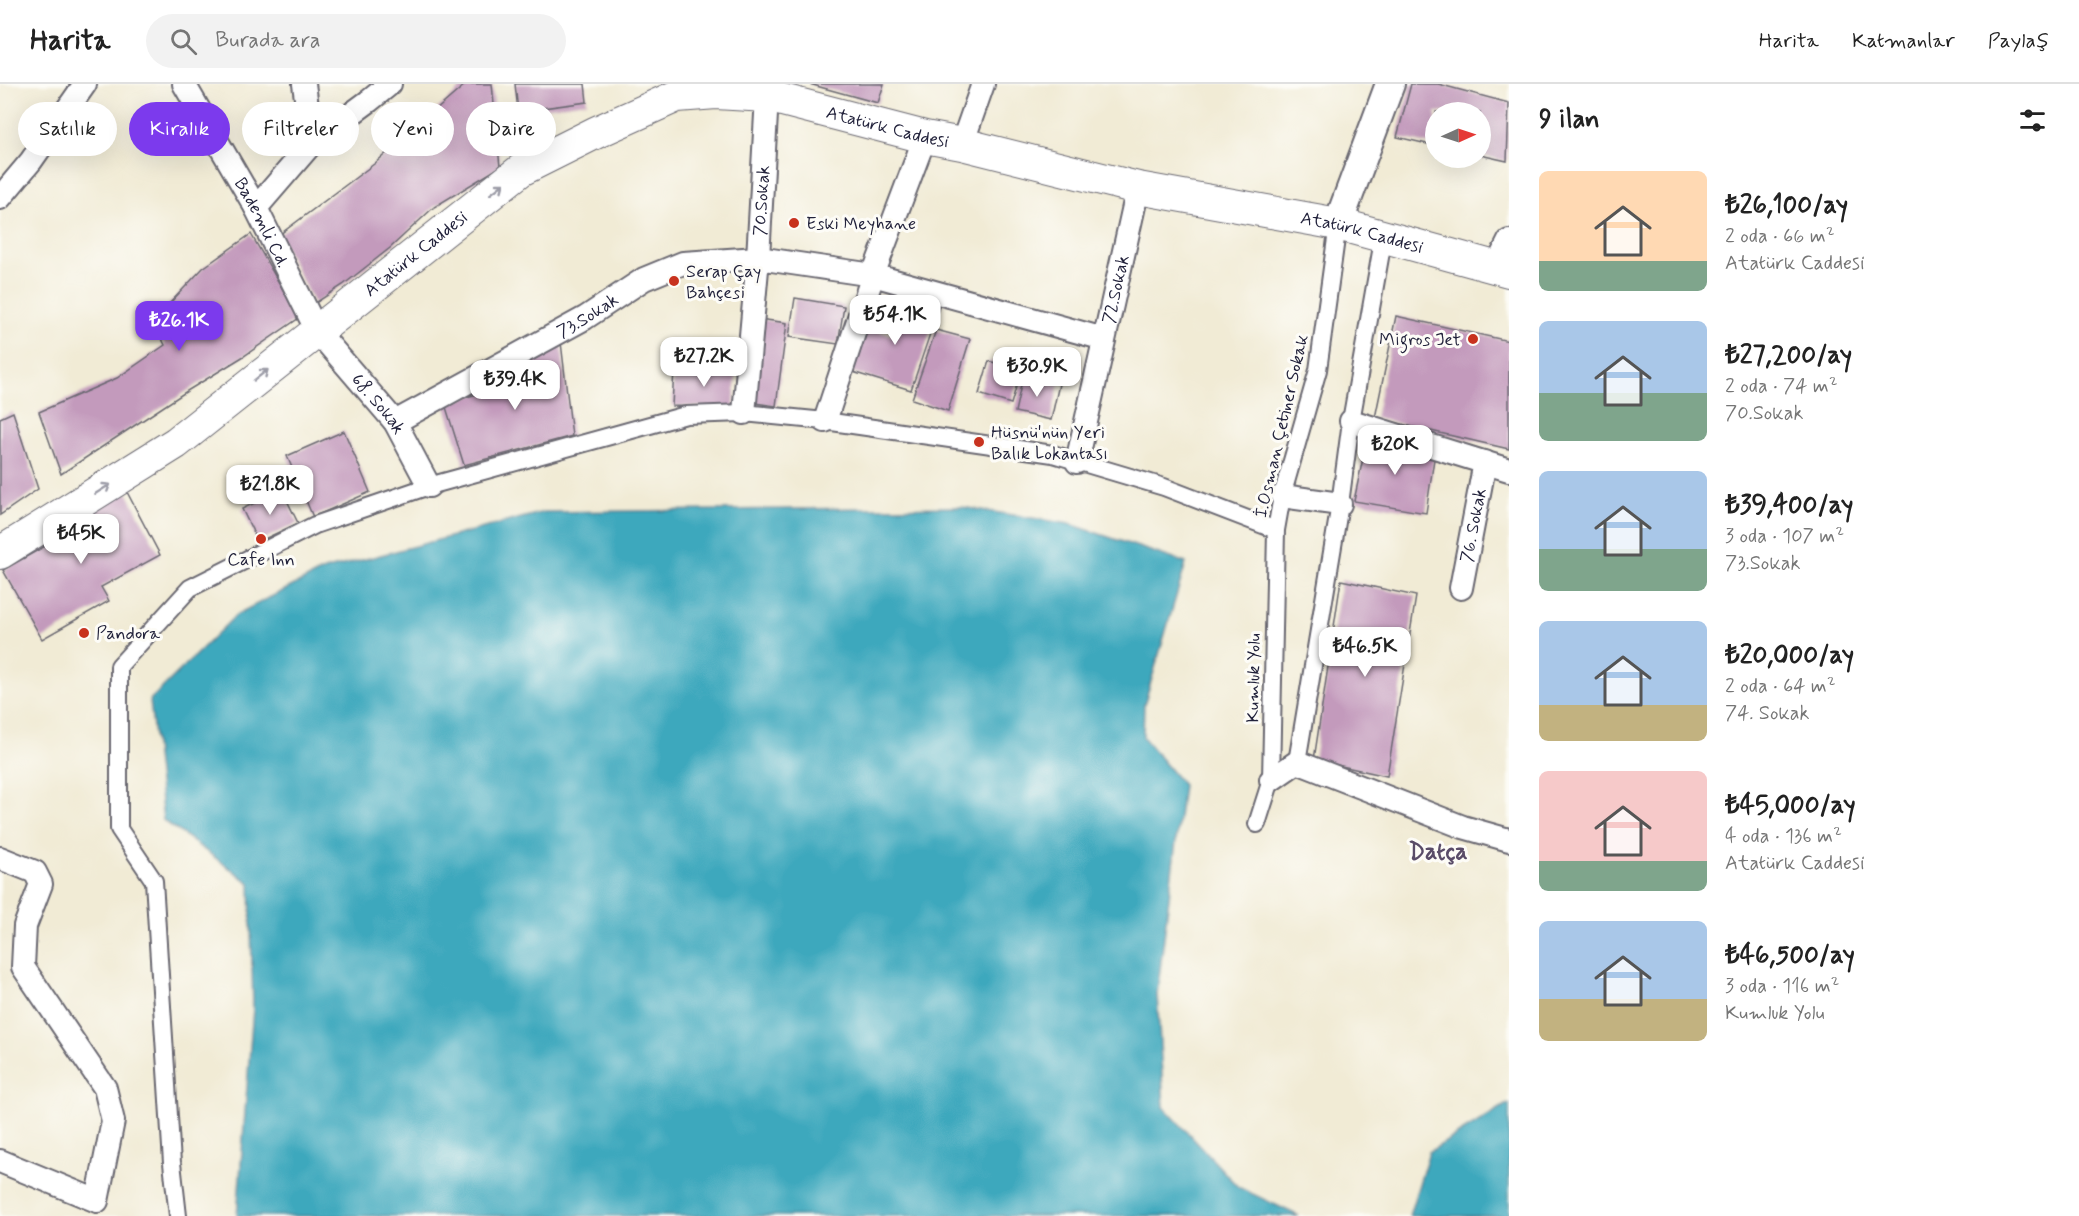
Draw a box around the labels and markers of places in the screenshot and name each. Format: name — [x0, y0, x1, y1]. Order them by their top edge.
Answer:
place label: Eski Meyhane — [806, 212, 916, 236]
marker: Eski Meyhane — [787, 216, 801, 230]
place label: Serap Çay Bahçesi — [686, 260, 761, 305]
marker: Serap Çay Bahçesi — [667, 274, 681, 288]
pin: ₺54.1K — [846, 295, 944, 346]
pin: ₺26.1K — [130, 301, 228, 352]
place label: Migros Jet — [1379, 328, 1461, 354]
marker: Migros Jet — [1466, 332, 1480, 346]
pin: ₺27.2K — [655, 337, 753, 388]
pin: ₺30.9K — [988, 347, 1086, 398]
pin: ₺39.4K — [466, 360, 564, 411]
place label: Hüsnü'nün Yeri Balık Lokantası — [991, 421, 1108, 466]
pin: ₺20K — [1359, 425, 1431, 476]
marker: Hüsnü'nün Yeri Balık Lokantası — [972, 435, 986, 449]
pin: ₺21.8K — [221, 465, 319, 516]
pin: ₺45K — [45, 514, 117, 565]
marker: Cafe Inn — [254, 532, 268, 546]
place label: Cafe Inn — [227, 548, 295, 572]
place label: Pandora — [96, 622, 160, 646]
marker: Pandora — [77, 626, 91, 640]
pin: ₺46.5K — [1316, 627, 1414, 678]

